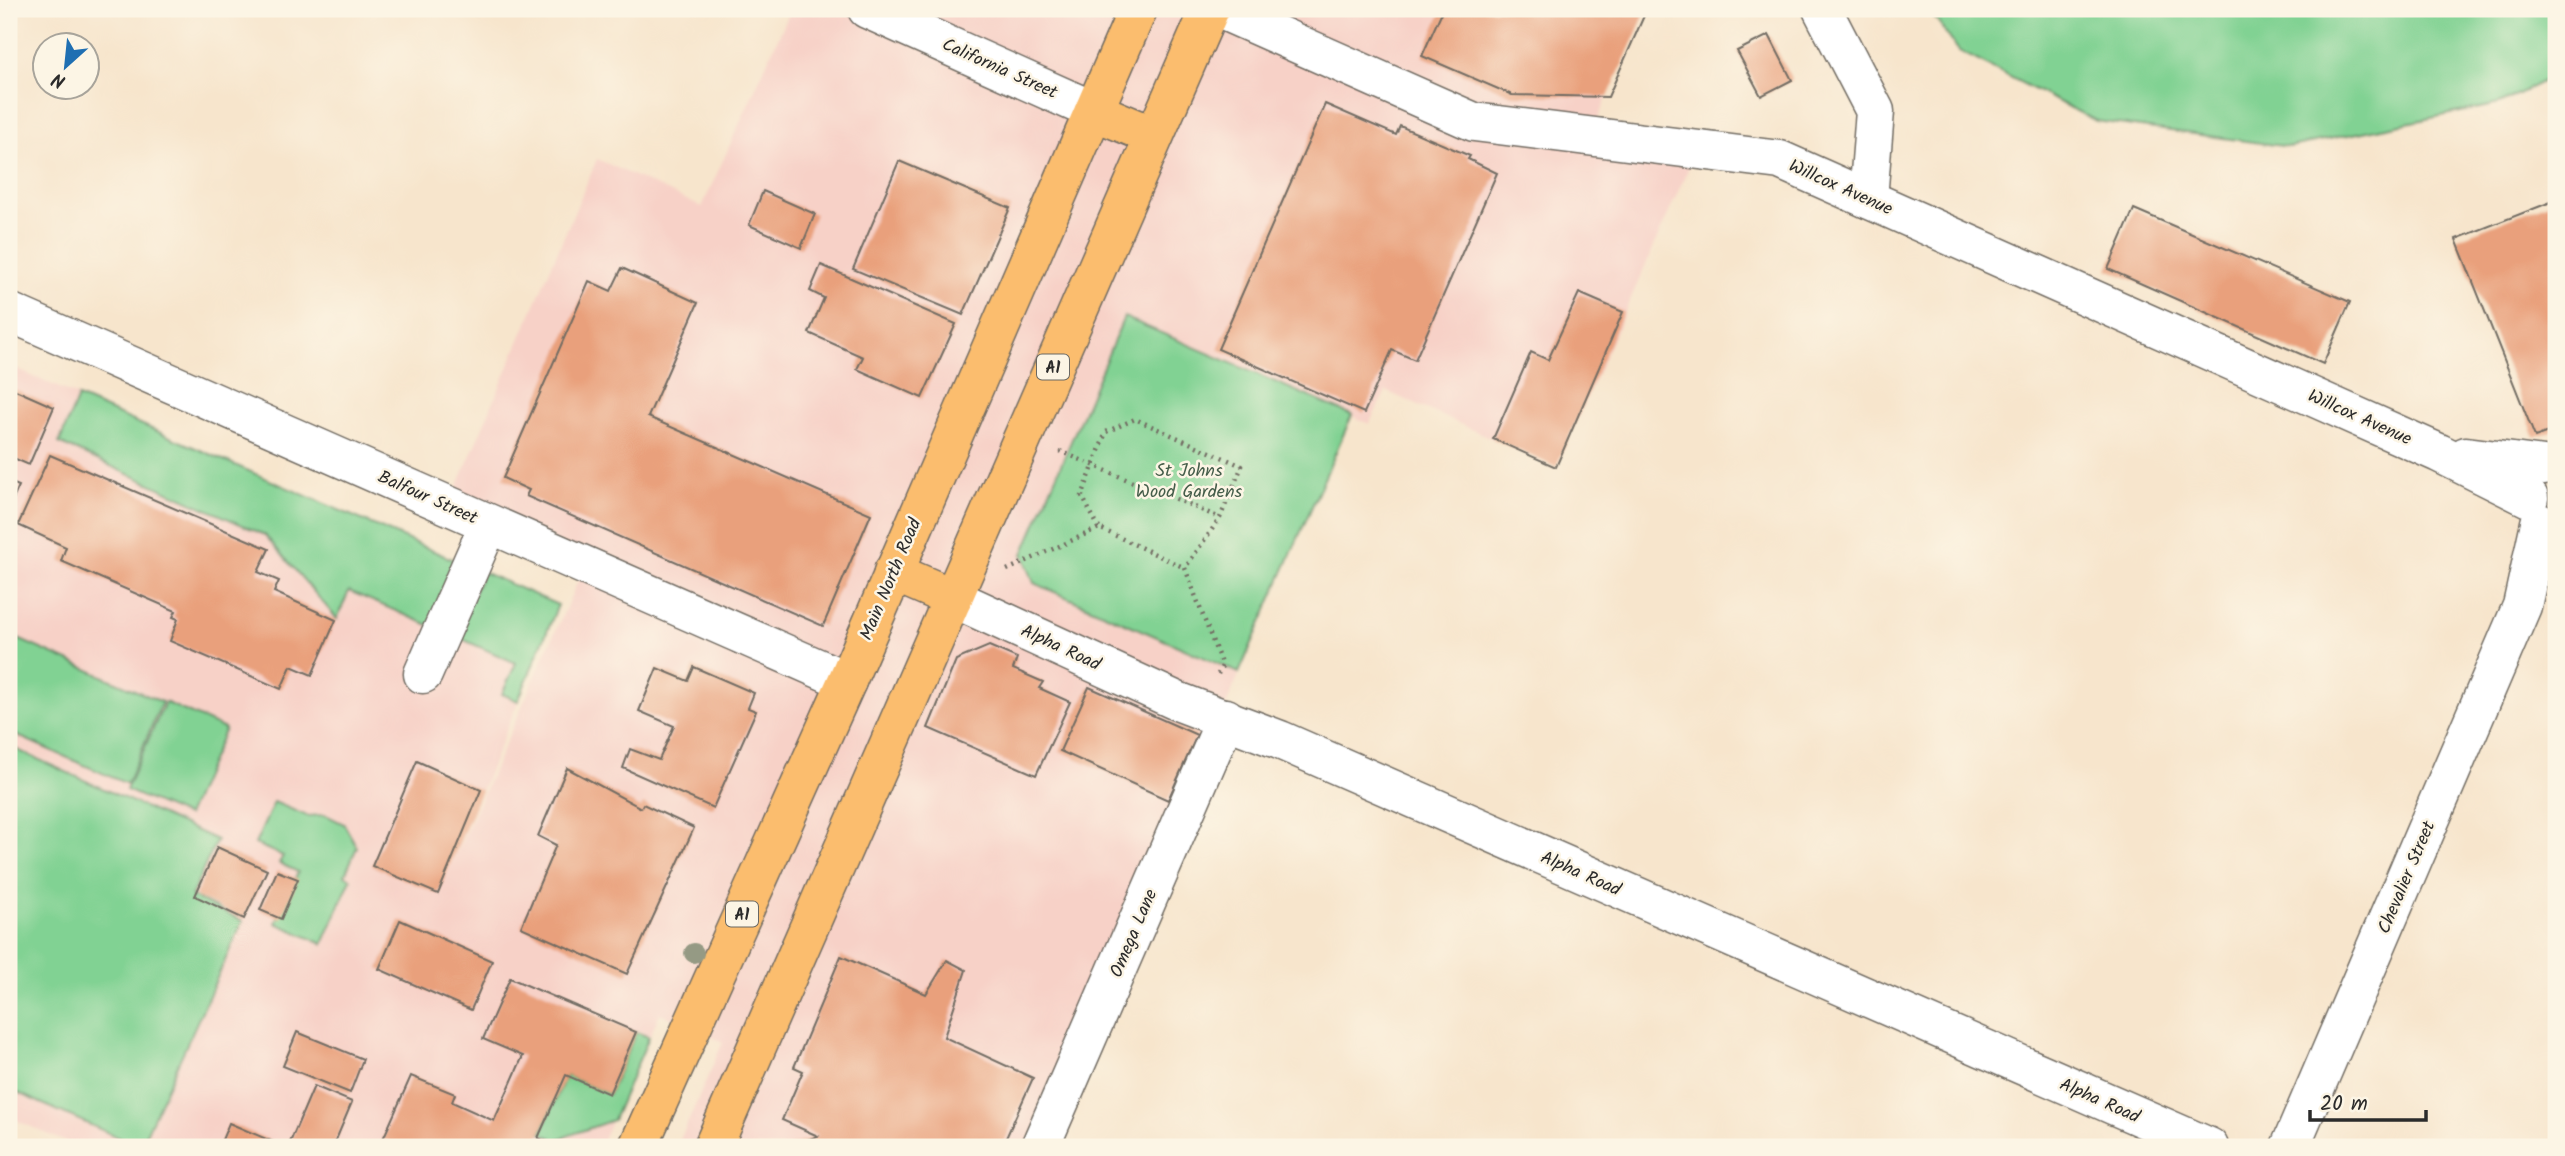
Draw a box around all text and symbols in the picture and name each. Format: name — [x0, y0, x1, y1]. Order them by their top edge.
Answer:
street label: California Street — [937, 31, 1063, 108]
north arrow — [32, 32, 102, 102]
text: N — [47, 63, 71, 95]
street label: Willcox Avenue — [1784, 152, 1897, 224]
road number: A1 — [1037, 354, 1069, 380]
street label: Willcox Avenue — [2303, 382, 2416, 454]
park label: St Johns Wood Gardens — [1136, 457, 1242, 507]
street label: Balfour Street — [373, 463, 483, 534]
street label: Main North Road — [853, 513, 931, 645]
street label: Alpha Road — [1016, 617, 1106, 680]
street label: Chevalier Street — [2371, 816, 2445, 939]
street label: Alpha Road — [1536, 844, 1626, 905]
street label: Omega Lane — [1103, 885, 1166, 982]
road number: A1 — [726, 902, 758, 926]
street label: Alpha Road — [2055, 1071, 2145, 1132]
scale bar — [2310, 1079, 2425, 1123]
text: 20 m — [2320, 1088, 2368, 1121]

